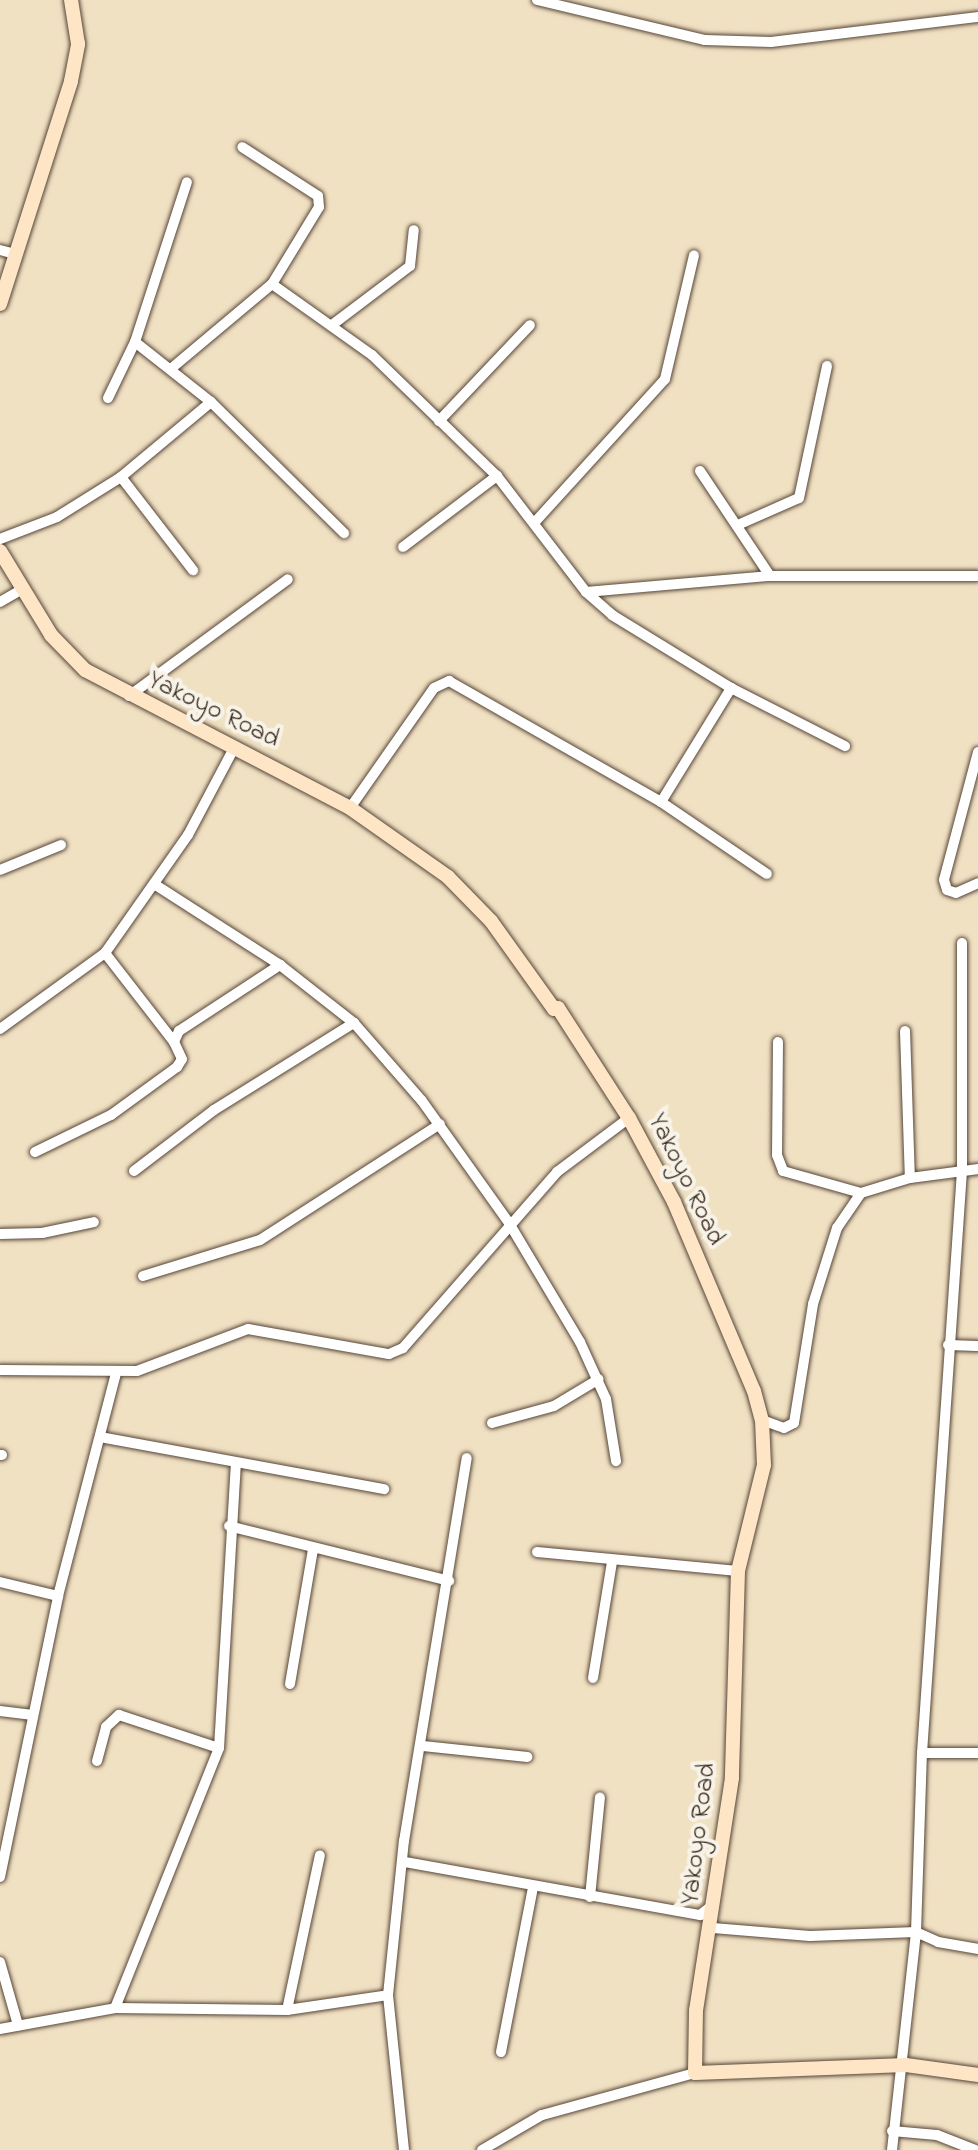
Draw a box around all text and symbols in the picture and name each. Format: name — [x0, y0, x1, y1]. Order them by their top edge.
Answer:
street label: Yakoyo Road — [142, 666, 284, 756]
street label: Yakoyo Road — [640, 1109, 730, 1251]
street label: Yakoyo Road — [676, 1761, 724, 1907]

